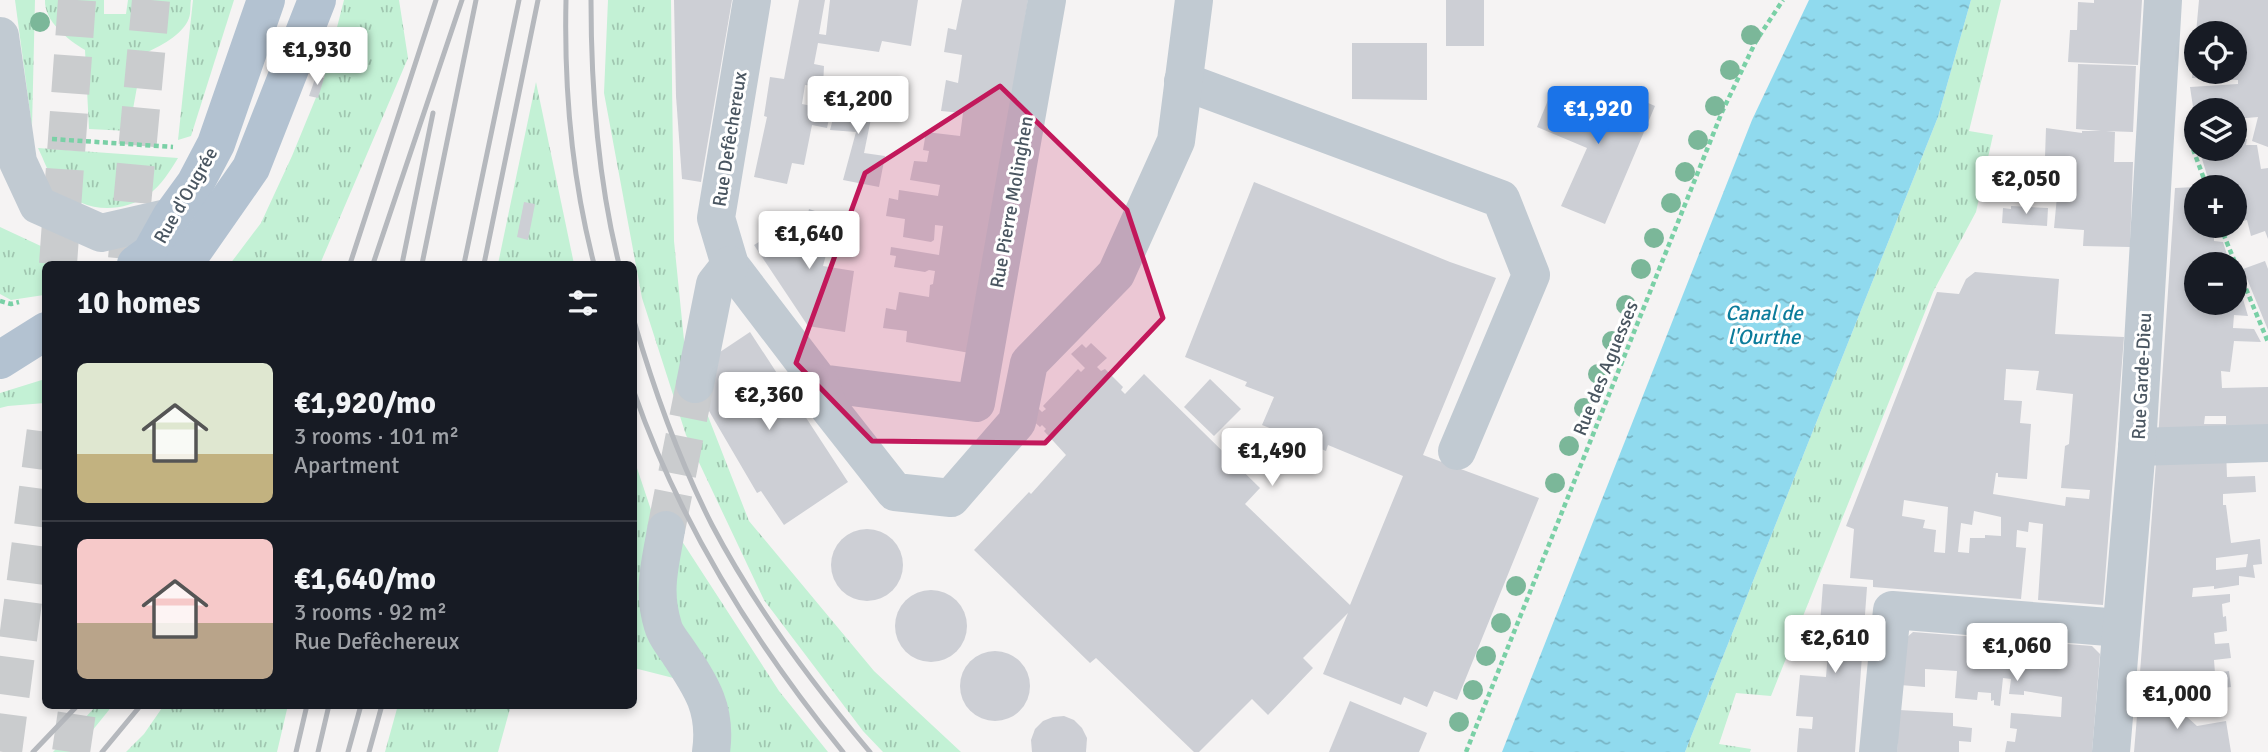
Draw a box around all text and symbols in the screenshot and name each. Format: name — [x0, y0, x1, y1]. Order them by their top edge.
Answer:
map controls — [2184, 21, 2247, 315]
button: locate — [2184, 21, 2247, 84]
pin: €1,930 — [260, 28, 374, 87]
text: €1,930 — [283, 35, 351, 64]
street label: Rue Defêchereux — [707, 70, 753, 209]
pin: €1,200 — [801, 76, 915, 136]
text: €1,200 — [824, 84, 892, 113]
pin: €1,920 — [1541, 86, 1655, 146]
text: €1,920 — [1564, 94, 1632, 123]
button: layers — [2184, 98, 2247, 161]
street label: Rue Pierre Molinghen — [985, 114, 1039, 290]
street label: Rue d'Ougrée — [149, 143, 223, 248]
pin: €2,050 — [1969, 156, 2083, 216]
text: €2,050 — [1992, 164, 2060, 193]
button: + — [2184, 175, 2247, 238]
pin: €1,640 — [752, 212, 866, 271]
text: €1,640 — [775, 219, 843, 248]
button: − — [2184, 252, 2247, 315]
icon: filters — [564, 284, 602, 322]
text: 10 homes — [77, 285, 200, 322]
street label: Rue des Aguesses — [1568, 298, 1644, 439]
water label: Canal de l'Ourthe — [1725, 300, 1804, 350]
street label: Rue Garde-Dieu — [2127, 312, 2157, 440]
pin: €2,360 — [712, 372, 826, 432]
text: €2,360 — [735, 380, 803, 409]
text: €1,920/mo — [294, 385, 436, 422]
icon: home — [133, 391, 217, 475]
text: 3 rooms · 101 m² — [294, 422, 459, 451]
pin: €1,490 — [1215, 428, 1329, 488]
text: €1,490 — [1238, 436, 1306, 465]
text: Apartment — [294, 451, 399, 480]
text: €1,640/mo — [294, 561, 436, 598]
icon: home — [133, 567, 217, 651]
text: 3 rooms · 92 m² — [294, 598, 447, 627]
pin: €2,610 — [1778, 616, 1892, 675]
text: €2,610 — [1801, 623, 1869, 652]
pin: €1,060 — [1960, 624, 2074, 683]
text: Rue Defêchereux — [294, 627, 459, 656]
text: €1,060 — [1983, 631, 2051, 660]
pin: €1,000 — [2120, 672, 2234, 731]
text: €1,000 — [2143, 679, 2211, 708]

